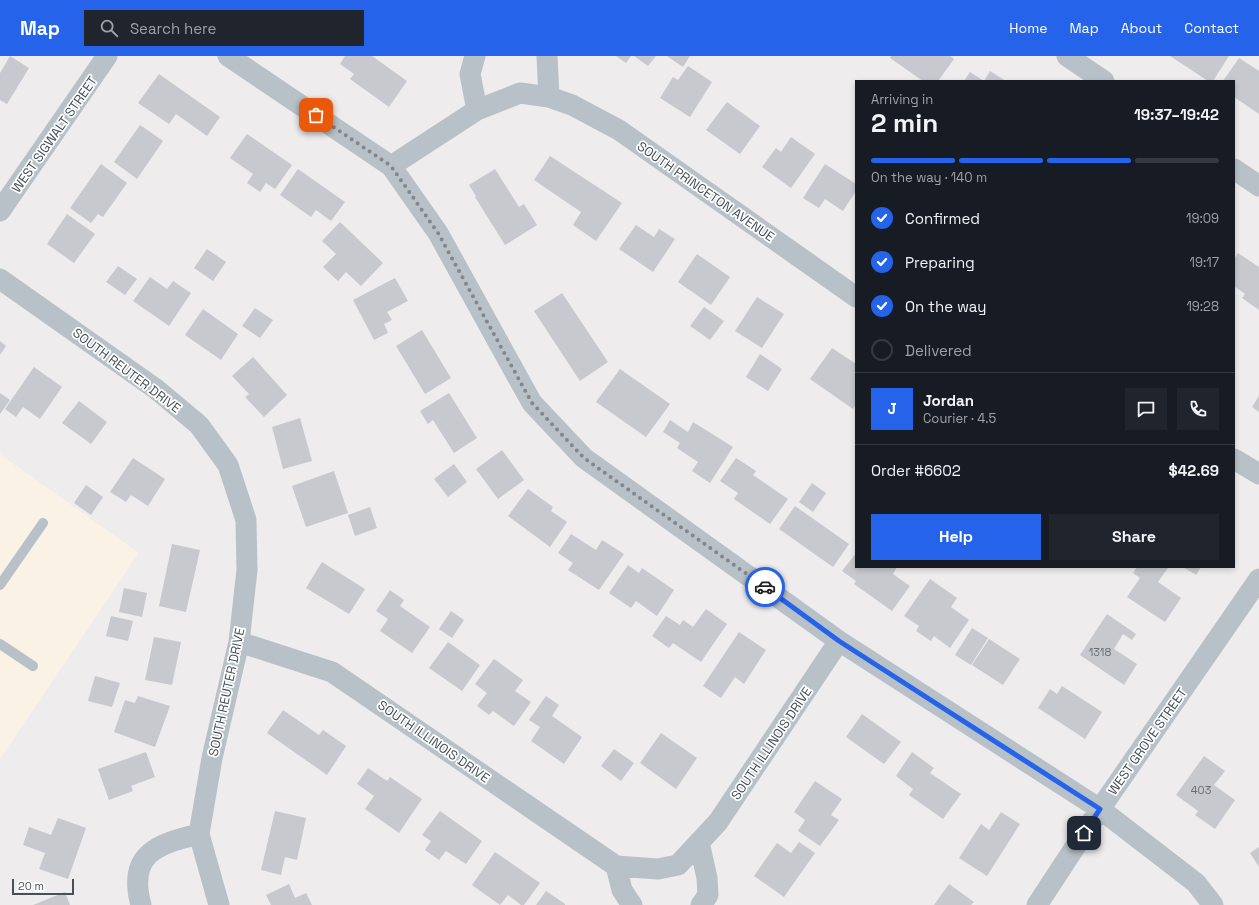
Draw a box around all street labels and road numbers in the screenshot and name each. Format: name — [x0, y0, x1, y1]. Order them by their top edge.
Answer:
street label: WEST SIGWALT STREET — [8, 73, 101, 196]
street label: SOUTH PRINCETON AVENUE — [634, 138, 778, 245]
street label: SOUTH REUTER DRIVE — [69, 324, 184, 417]
street label: SOUTH REUTER DRIVE — [205, 626, 248, 758]
street label: SOUTH ILLINOIS DRIVE — [727, 684, 816, 803]
street label: WEST GROVE STREET — [1104, 684, 1191, 798]
street label: SOUTH ILLINOIS DRIVE — [375, 696, 493, 786]

